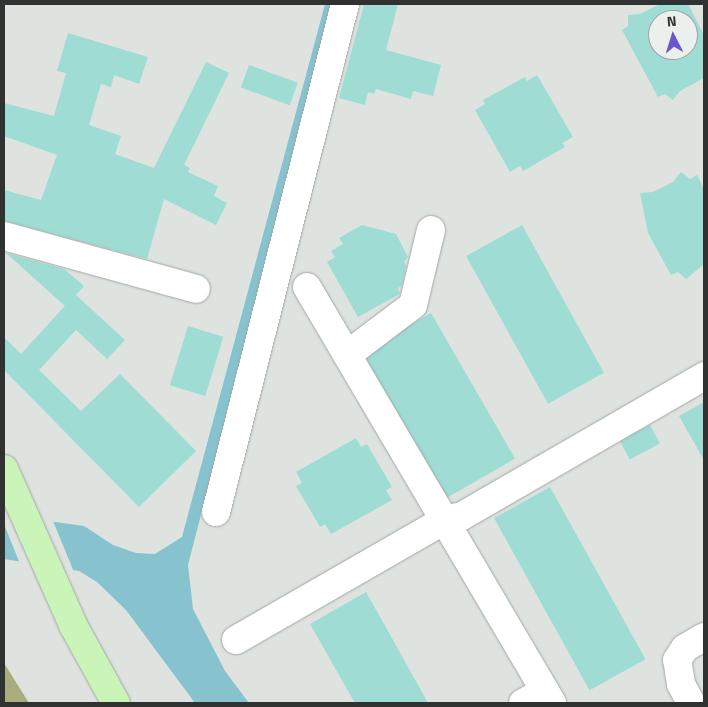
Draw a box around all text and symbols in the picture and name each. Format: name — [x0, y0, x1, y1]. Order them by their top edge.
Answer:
north arrow — [648, 10, 698, 60]
text: N — [666, 10, 677, 31]

